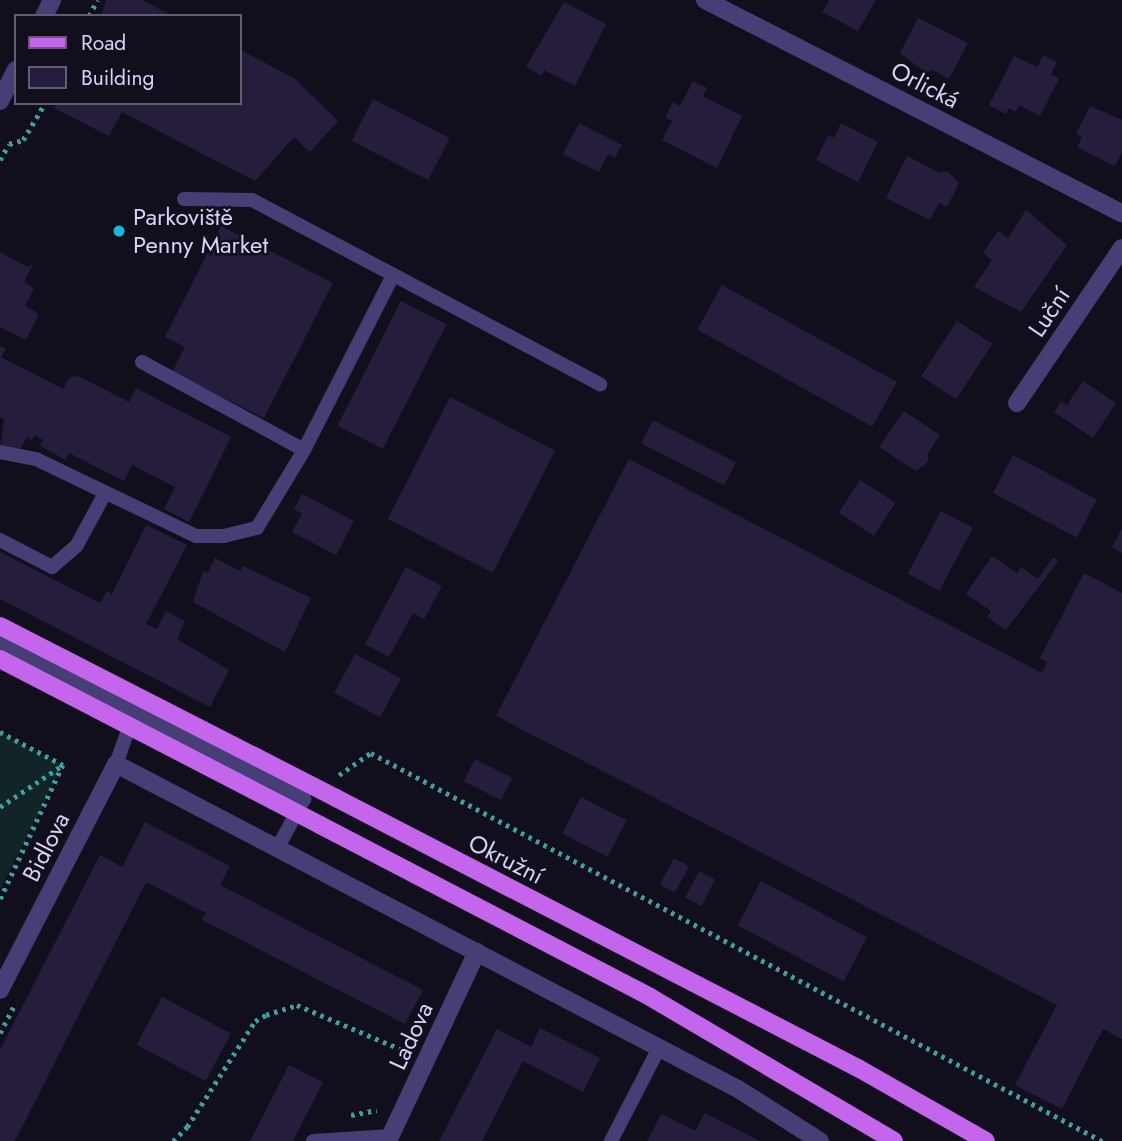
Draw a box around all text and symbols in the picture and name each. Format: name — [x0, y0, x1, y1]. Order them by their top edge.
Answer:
legend — [14, 14, 242, 105]
text: Road — [81, 28, 126, 58]
street label: Orlická — [886, 56, 964, 114]
text: Building — [81, 63, 154, 93]
place label: Parkoviště Penny Market — [133, 203, 268, 259]
marker: Parkoviště Penny Market — [111, 223, 127, 239]
street label: Luční — [1022, 282, 1076, 342]
street label: Bidlova — [16, 808, 76, 886]
street label: Okružní — [464, 828, 548, 890]
street label: Ladova — [383, 998, 439, 1074]

